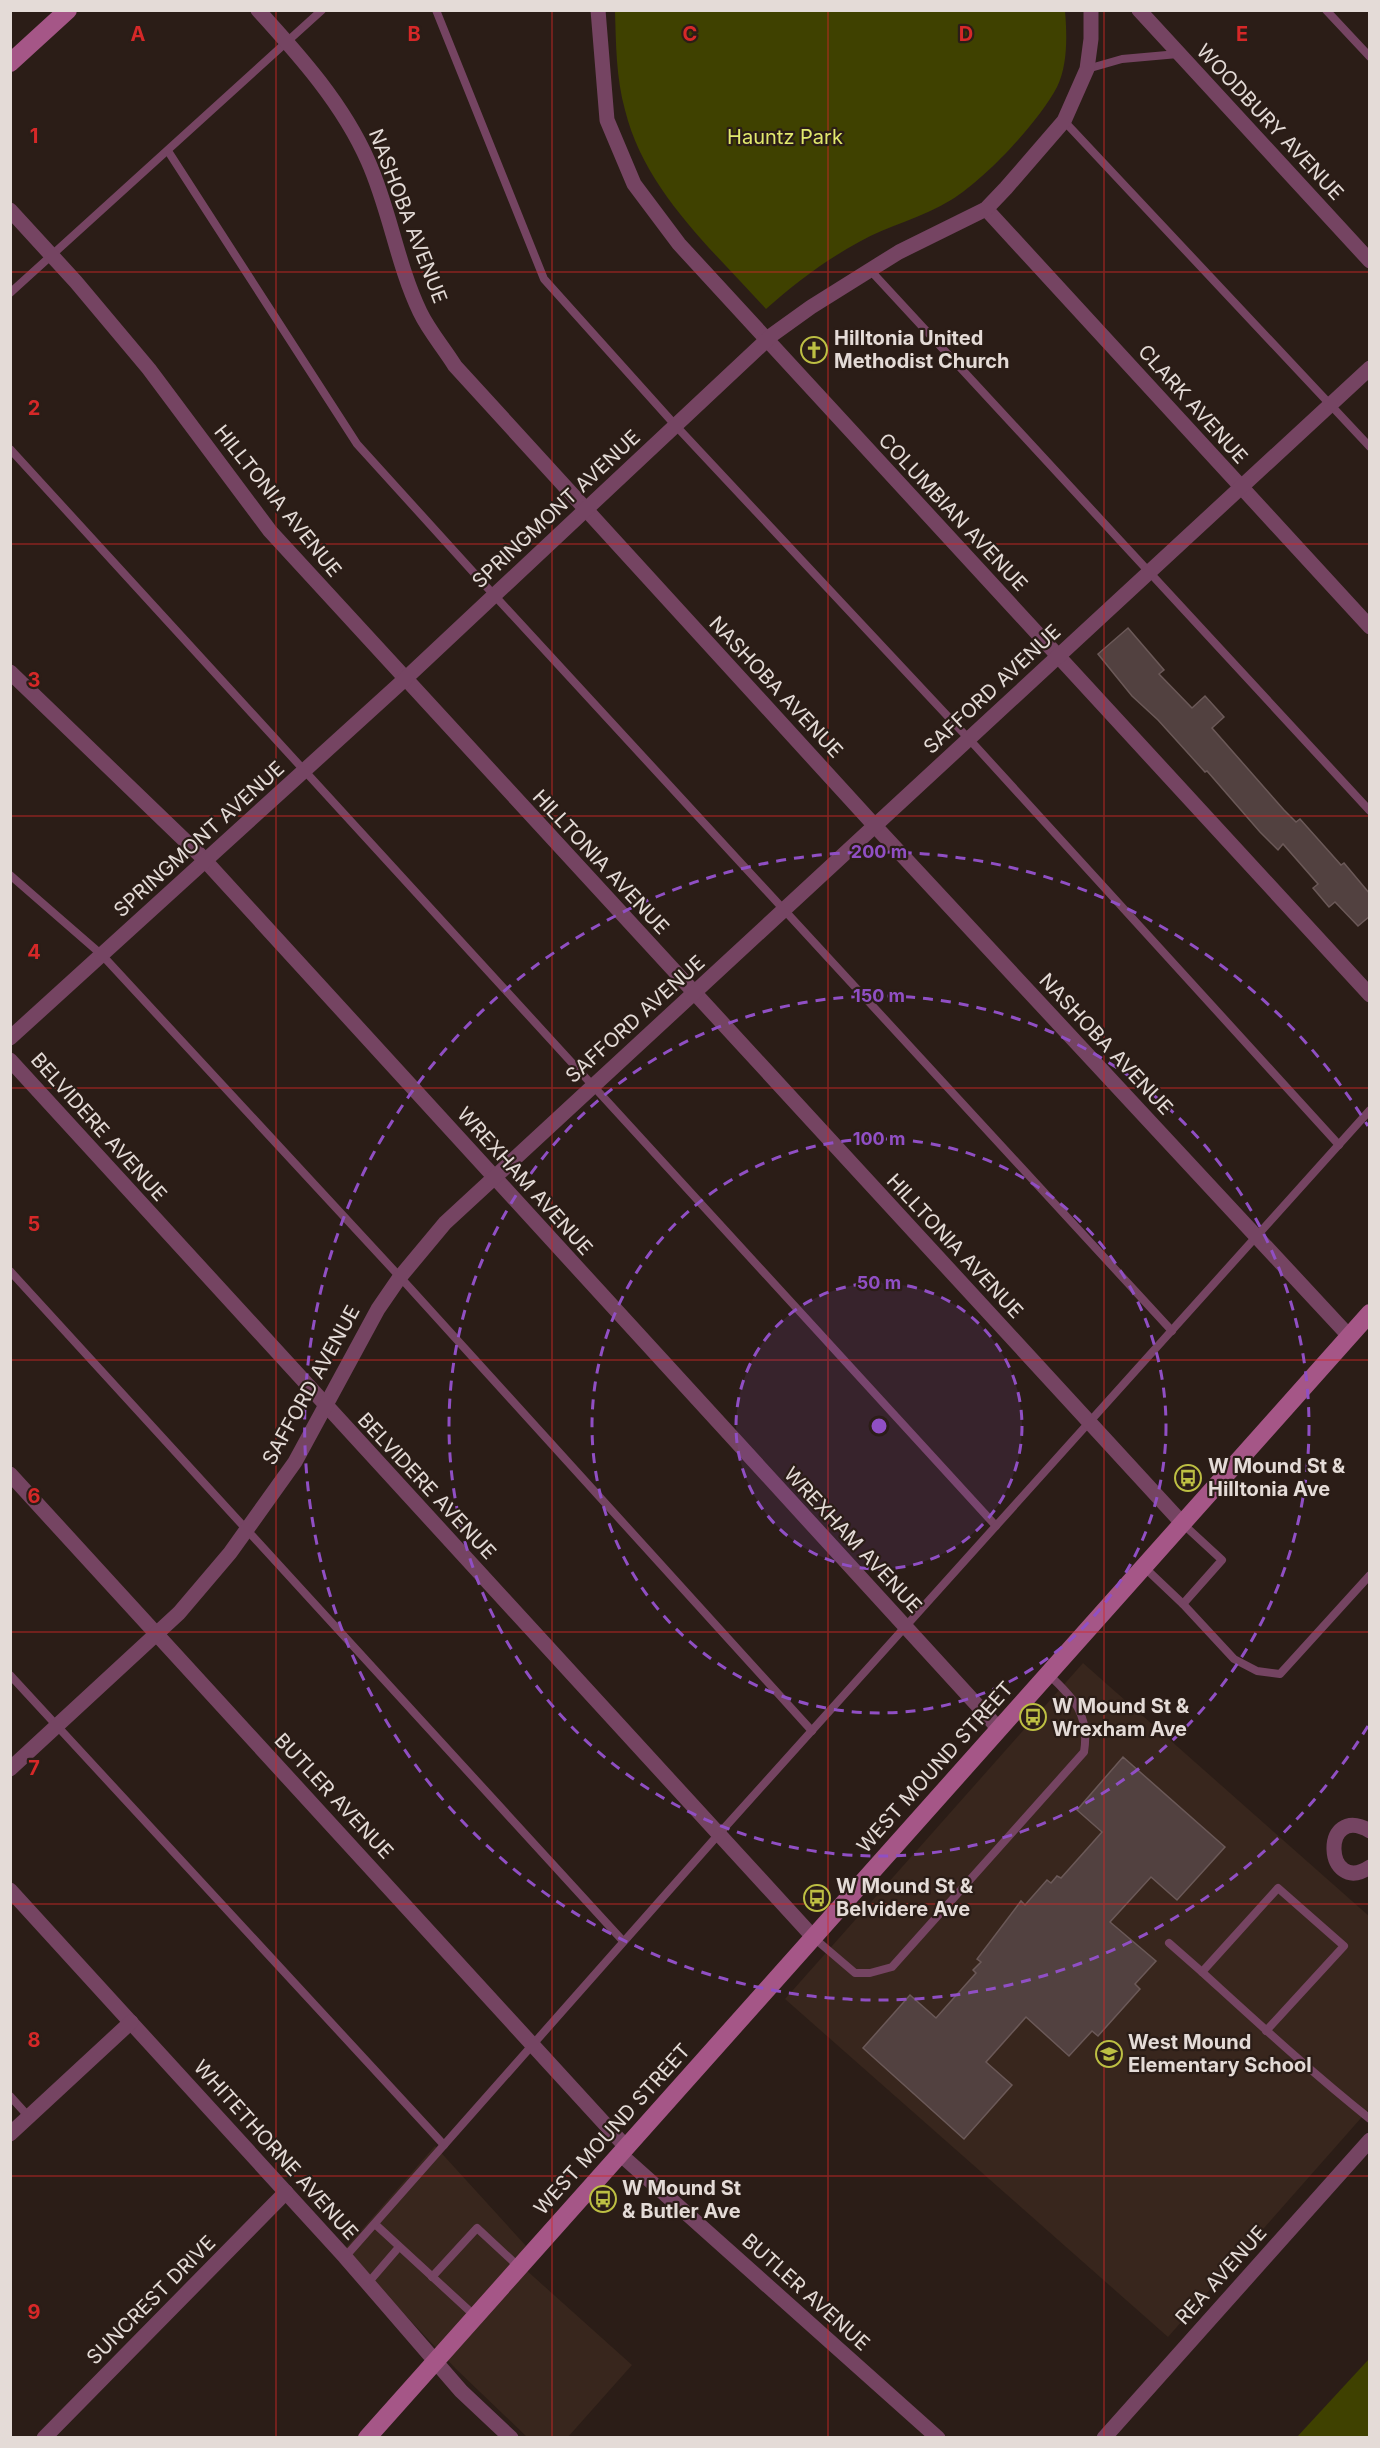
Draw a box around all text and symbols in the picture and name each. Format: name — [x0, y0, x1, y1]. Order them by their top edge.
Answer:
text: A — [131, 22, 146, 46]
text: B — [407, 22, 421, 46]
text: C — [683, 22, 697, 46]
text: D — [959, 22, 973, 46]
text: E — [1236, 22, 1248, 46]
street label: WOODBURY AVENUE — [1191, 39, 1349, 205]
text: 1 — [30, 124, 38, 148]
park label: Hauntz Park — [727, 125, 843, 149]
street label: NASHOBA AVENUE — [364, 126, 452, 306]
place label: Hilltonia United Methodist Church — [834, 326, 1010, 373]
church icon: Hilltonia United Methodist Church — [799, 335, 829, 365]
street label: CLARK AVENUE — [1133, 340, 1253, 468]
text: 2 — [28, 396, 40, 420]
street label: HILLTONIA AVENUE — [209, 420, 347, 582]
street label: SPRINGMONT AVENUE — [467, 425, 645, 593]
street label: COLUMBIAN AVENUE — [874, 428, 1032, 596]
street label: NASHOBA AVENUE — [704, 611, 848, 763]
street label: SAFFORD AVENUE — [918, 619, 1066, 759]
text: 3 — [28, 668, 40, 692]
street label: SPRINGMONT AVENUE — [109, 756, 289, 922]
street label: HILLTONIA AVENUE — [528, 785, 674, 939]
text: 200 m — [851, 841, 907, 862]
text: 4 — [27, 940, 41, 964]
street label: SAFFORD AVENUE — [561, 950, 709, 1088]
street label: NASHOBA AVENUE — [1034, 968, 1178, 1120]
text: 150 m — [853, 985, 905, 1006]
street label: BELVIDERE AVENUE — [26, 1048, 172, 1206]
street label: WREXHAM AVENUE — [452, 1102, 598, 1260]
text: 100 m — [853, 1128, 905, 1149]
street label: HILLTONIA AVENUE — [882, 1169, 1028, 1323]
text: 5 — [28, 1212, 40, 1236]
text: 50 m — [857, 1272, 901, 1293]
street label: SAFFORD AVENUE — [257, 1301, 365, 1469]
street label: BELVIDERE AVENUE — [353, 1408, 501, 1564]
centre of rings — [869, 1416, 889, 1436]
place label: W Mound St & Hilltonia Ave — [1208, 1454, 1346, 1501]
street label: WREXHAM AVENUE — [779, 1462, 927, 1618]
bus stop icon: W Mound St & Hilltonia Ave — [1173, 1463, 1203, 1493]
text: 6 — [28, 1484, 41, 1508]
street label: WEST MOUND STREET — [852, 1676, 1018, 1858]
place label: W Mound St & Wrexham Ave — [1052, 1694, 1190, 1741]
bus stop icon: W Mound St & Wrexham Ave — [1018, 1702, 1048, 1732]
street label: BUTLER AVENUE — [270, 1728, 398, 1864]
text: 7 — [28, 1756, 40, 1780]
place label: W Mound St & Belvidere Ave — [836, 1874, 974, 1921]
bus stop icon: W Mound St & Belvidere Ave — [802, 1883, 832, 1913]
text: 8 — [27, 2028, 41, 2052]
place label: West Mound Elementary School — [1128, 2030, 1312, 2077]
street label: WEST MOUND STREET — [529, 2038, 695, 2220]
school or university icon: West Mound Elementary School — [1094, 2039, 1124, 2069]
street label: WHITETHORNE AVENUE — [189, 2055, 363, 2245]
place label: W Mound St & Butler Ave — [622, 2176, 741, 2223]
bus stop icon: W Mound St & Butler Ave — [588, 2184, 618, 2214]
street label: REA AVENUE — [1170, 2221, 1272, 2329]
street label: BUTLER AVENUE — [737, 2229, 875, 2355]
street label: SUNCREST DRIVE — [82, 2231, 220, 2369]
text: 9 — [28, 2300, 41, 2324]

